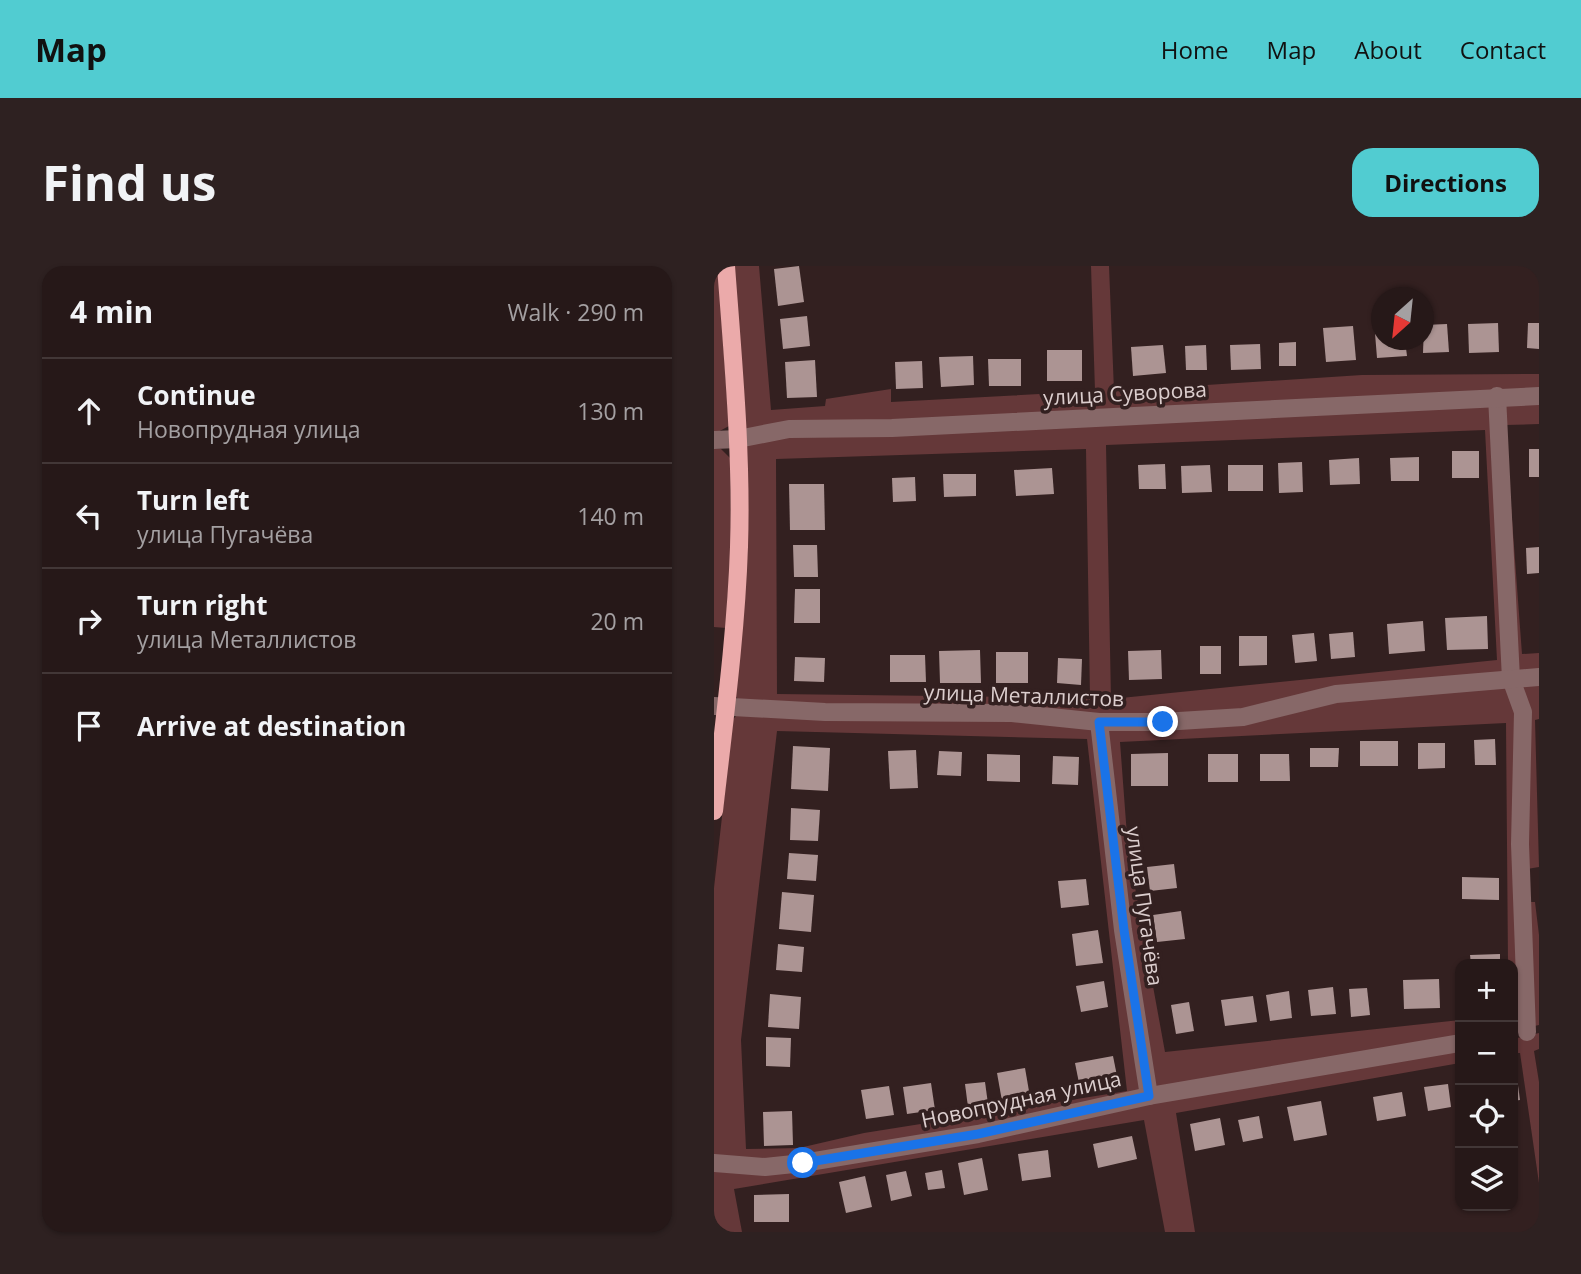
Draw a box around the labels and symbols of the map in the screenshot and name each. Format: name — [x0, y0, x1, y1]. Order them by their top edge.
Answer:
north arrow — [1371, 287, 1434, 350]
street label: улица Суворова — [1042, 375, 1208, 411]
street label: улица Металлистов — [923, 678, 1125, 712]
route end — [1147, 706, 1178, 737]
street label: улица Пугачёва — [1120, 824, 1170, 988]
street label: Новопрудная улица — [918, 1064, 1124, 1134]
route start — [787, 1147, 818, 1178]

